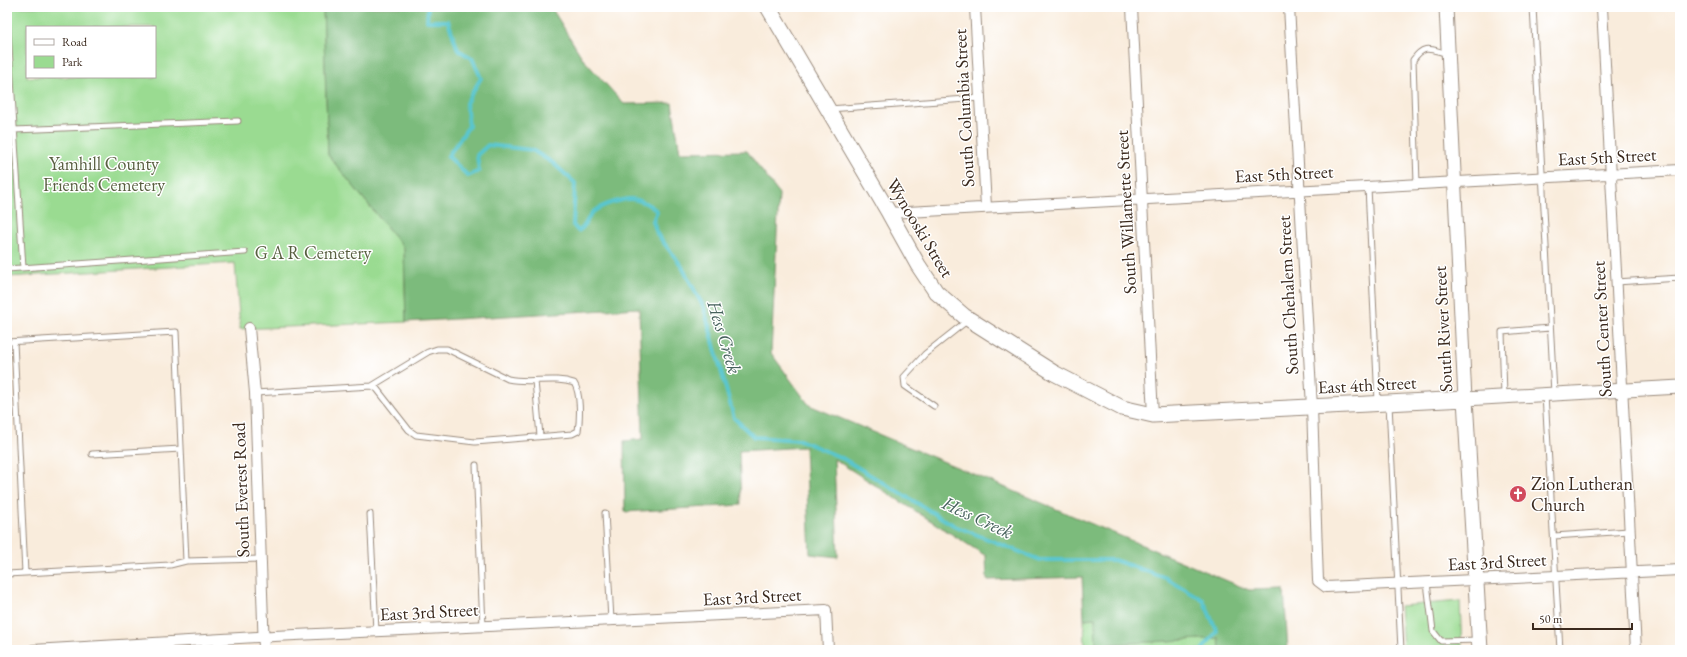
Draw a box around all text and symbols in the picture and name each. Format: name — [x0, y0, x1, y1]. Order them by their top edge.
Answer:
legend — [26, 26, 156, 78]
street label: South Columbia Street — [948, 28, 979, 188]
text: Road — [62, 34, 88, 50]
text: Park — [62, 54, 83, 70]
street label: South Willamette Street — [1110, 129, 1141, 295]
street label: East 5th Street — [1557, 142, 1657, 171]
park label: Yamhill County Friends Cemetery — [43, 152, 165, 196]
street label: East 5th Street — [1234, 159, 1334, 188]
street label: Wynooski Street — [882, 174, 959, 282]
street label: South Chehalem Street — [1272, 215, 1303, 375]
park label: G A R Cemetery — [255, 241, 371, 264]
street label: South Center Street — [1586, 260, 1617, 398]
street label: South River Street — [1428, 265, 1457, 393]
water label: Hess Creek — [701, 297, 748, 377]
street label: East 4th Street — [1317, 370, 1417, 399]
street label: South Everest Road — [227, 421, 254, 558]
place label: Zion Lutheran Church — [1531, 472, 1633, 516]
church icon: Zion Lutheran Church — [1508, 484, 1528, 504]
water label: Hess Creek — [937, 490, 1018, 545]
street label: East 3rd Street — [1447, 547, 1547, 576]
street label: East 3rd Street — [702, 582, 802, 611]
street label: East 3rd Street — [379, 597, 479, 626]
scale bar — [1533, 605, 1632, 631]
text: 50 m — [1539, 611, 1563, 627]

